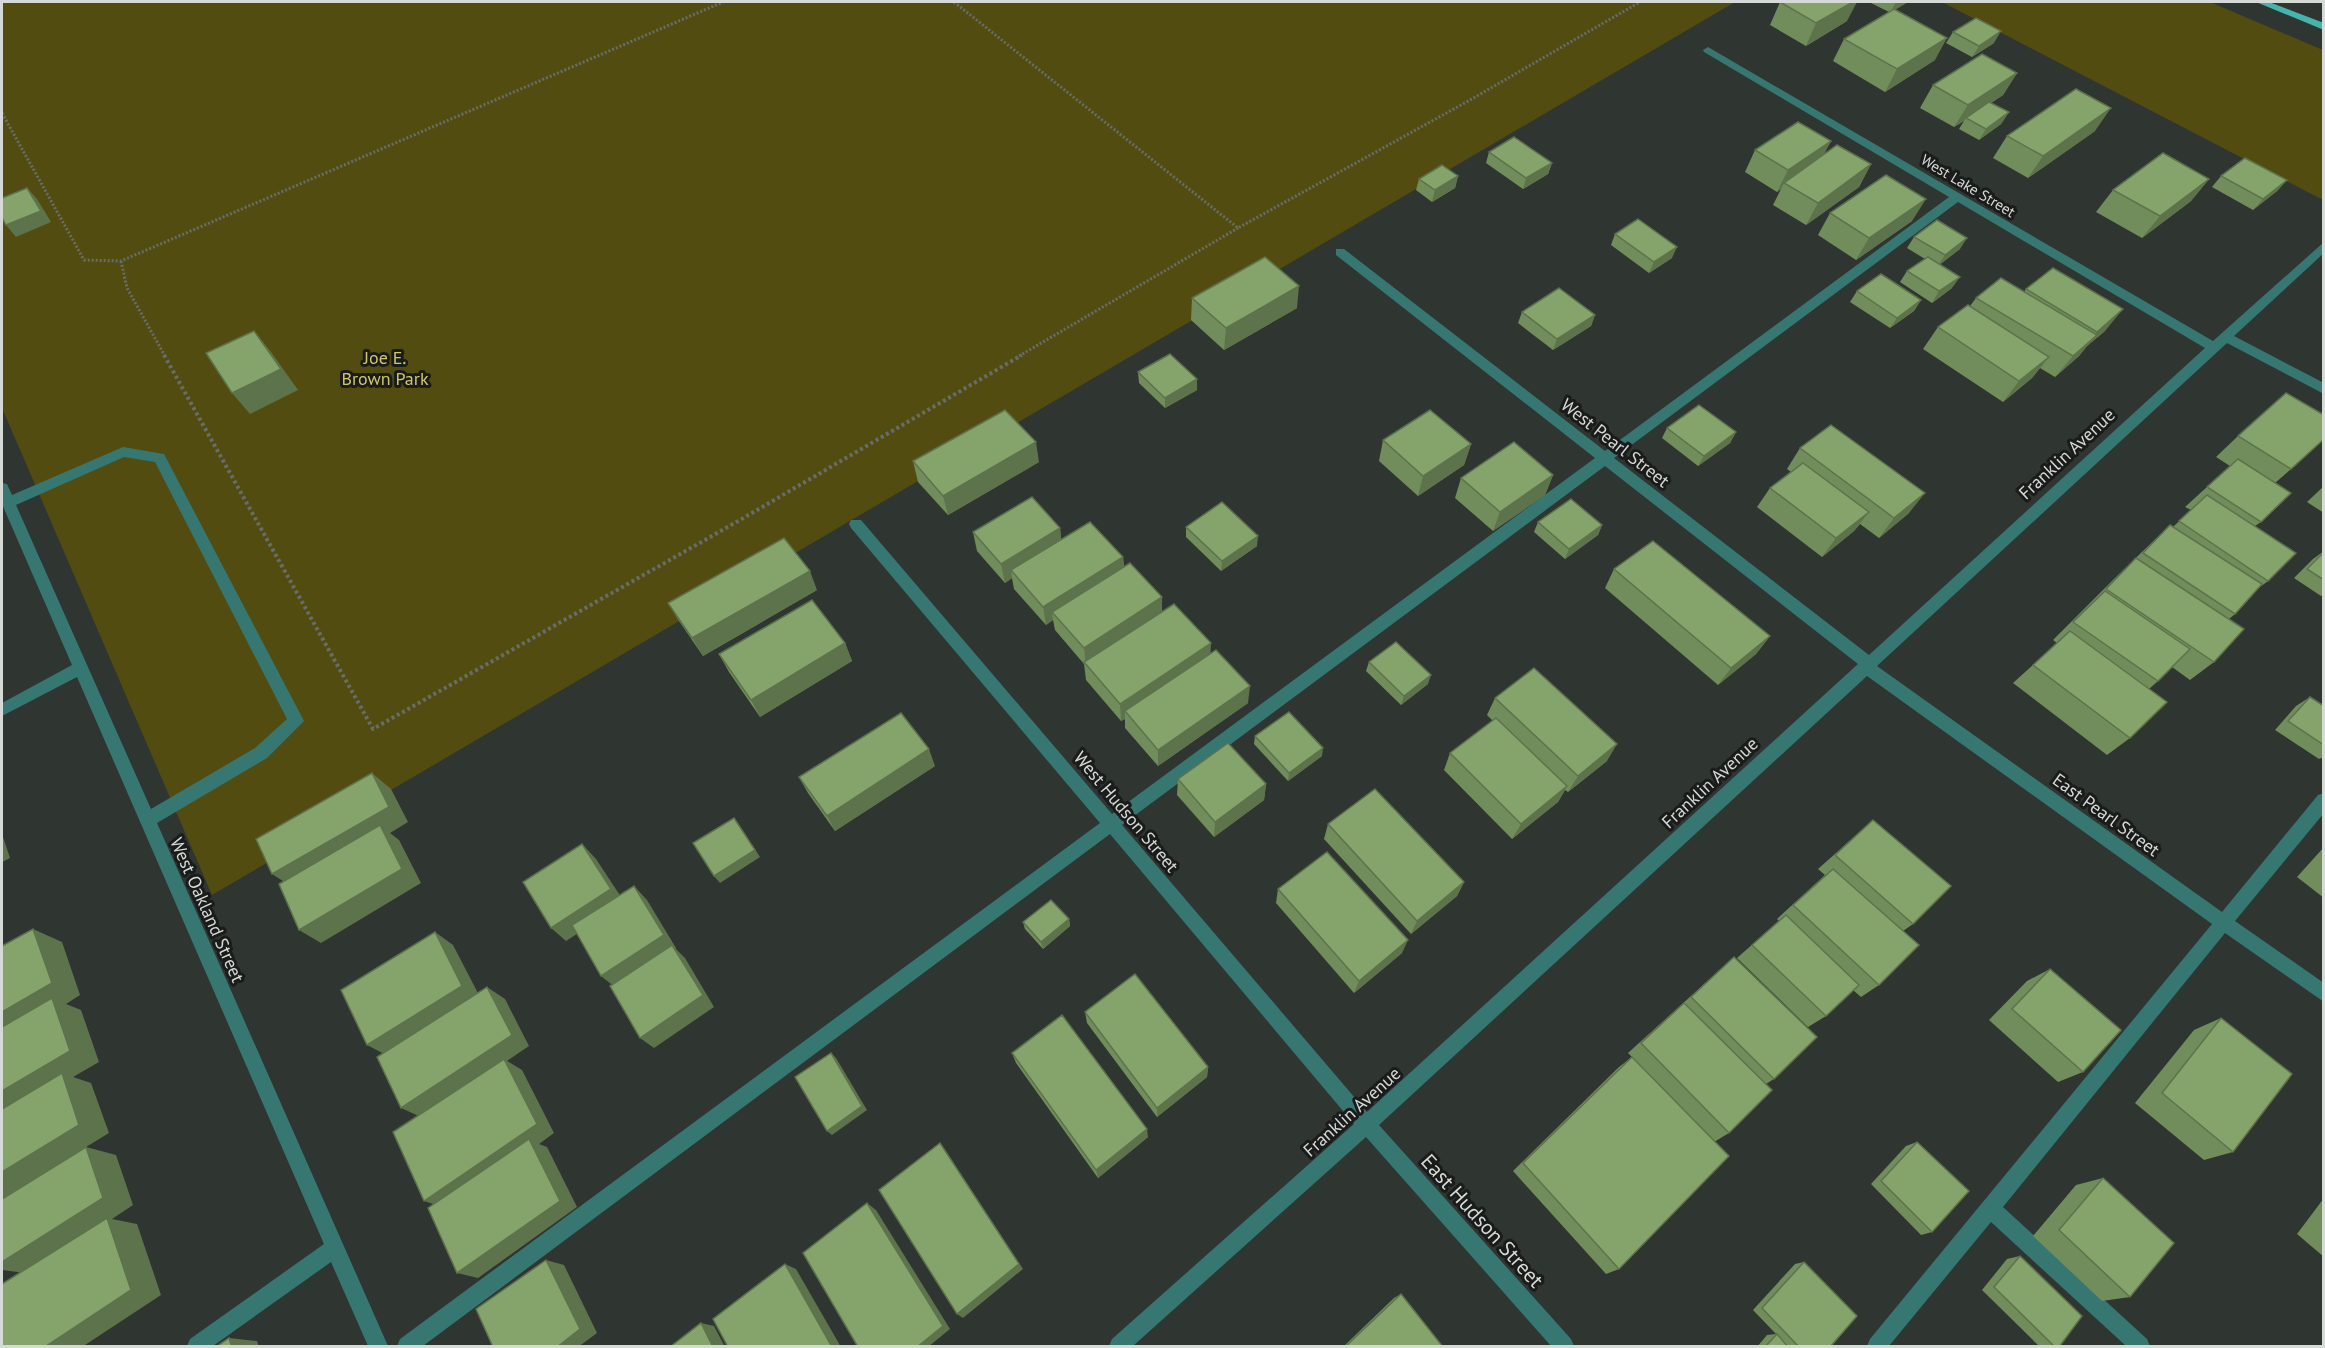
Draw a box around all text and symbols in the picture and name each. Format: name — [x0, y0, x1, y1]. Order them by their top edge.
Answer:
street label: West Lake Street — [1918, 150, 2019, 221]
park label: Joe E. Brown Park — [341, 346, 429, 390]
street label: West Pearl Street — [1556, 393, 1674, 492]
street label: Franklin Avenue — [2014, 403, 2120, 504]
street label: Franklin Avenue — [1657, 732, 1763, 833]
street label: West Hudson Street — [1069, 746, 1184, 877]
street label: East Pearl Street — [2048, 768, 2164, 861]
street label: West Oakland Street — [165, 834, 250, 986]
street label: Franklin Avenue — [1298, 1062, 1405, 1161]
street label: East Hudson Street — [1415, 1148, 1550, 1293]

